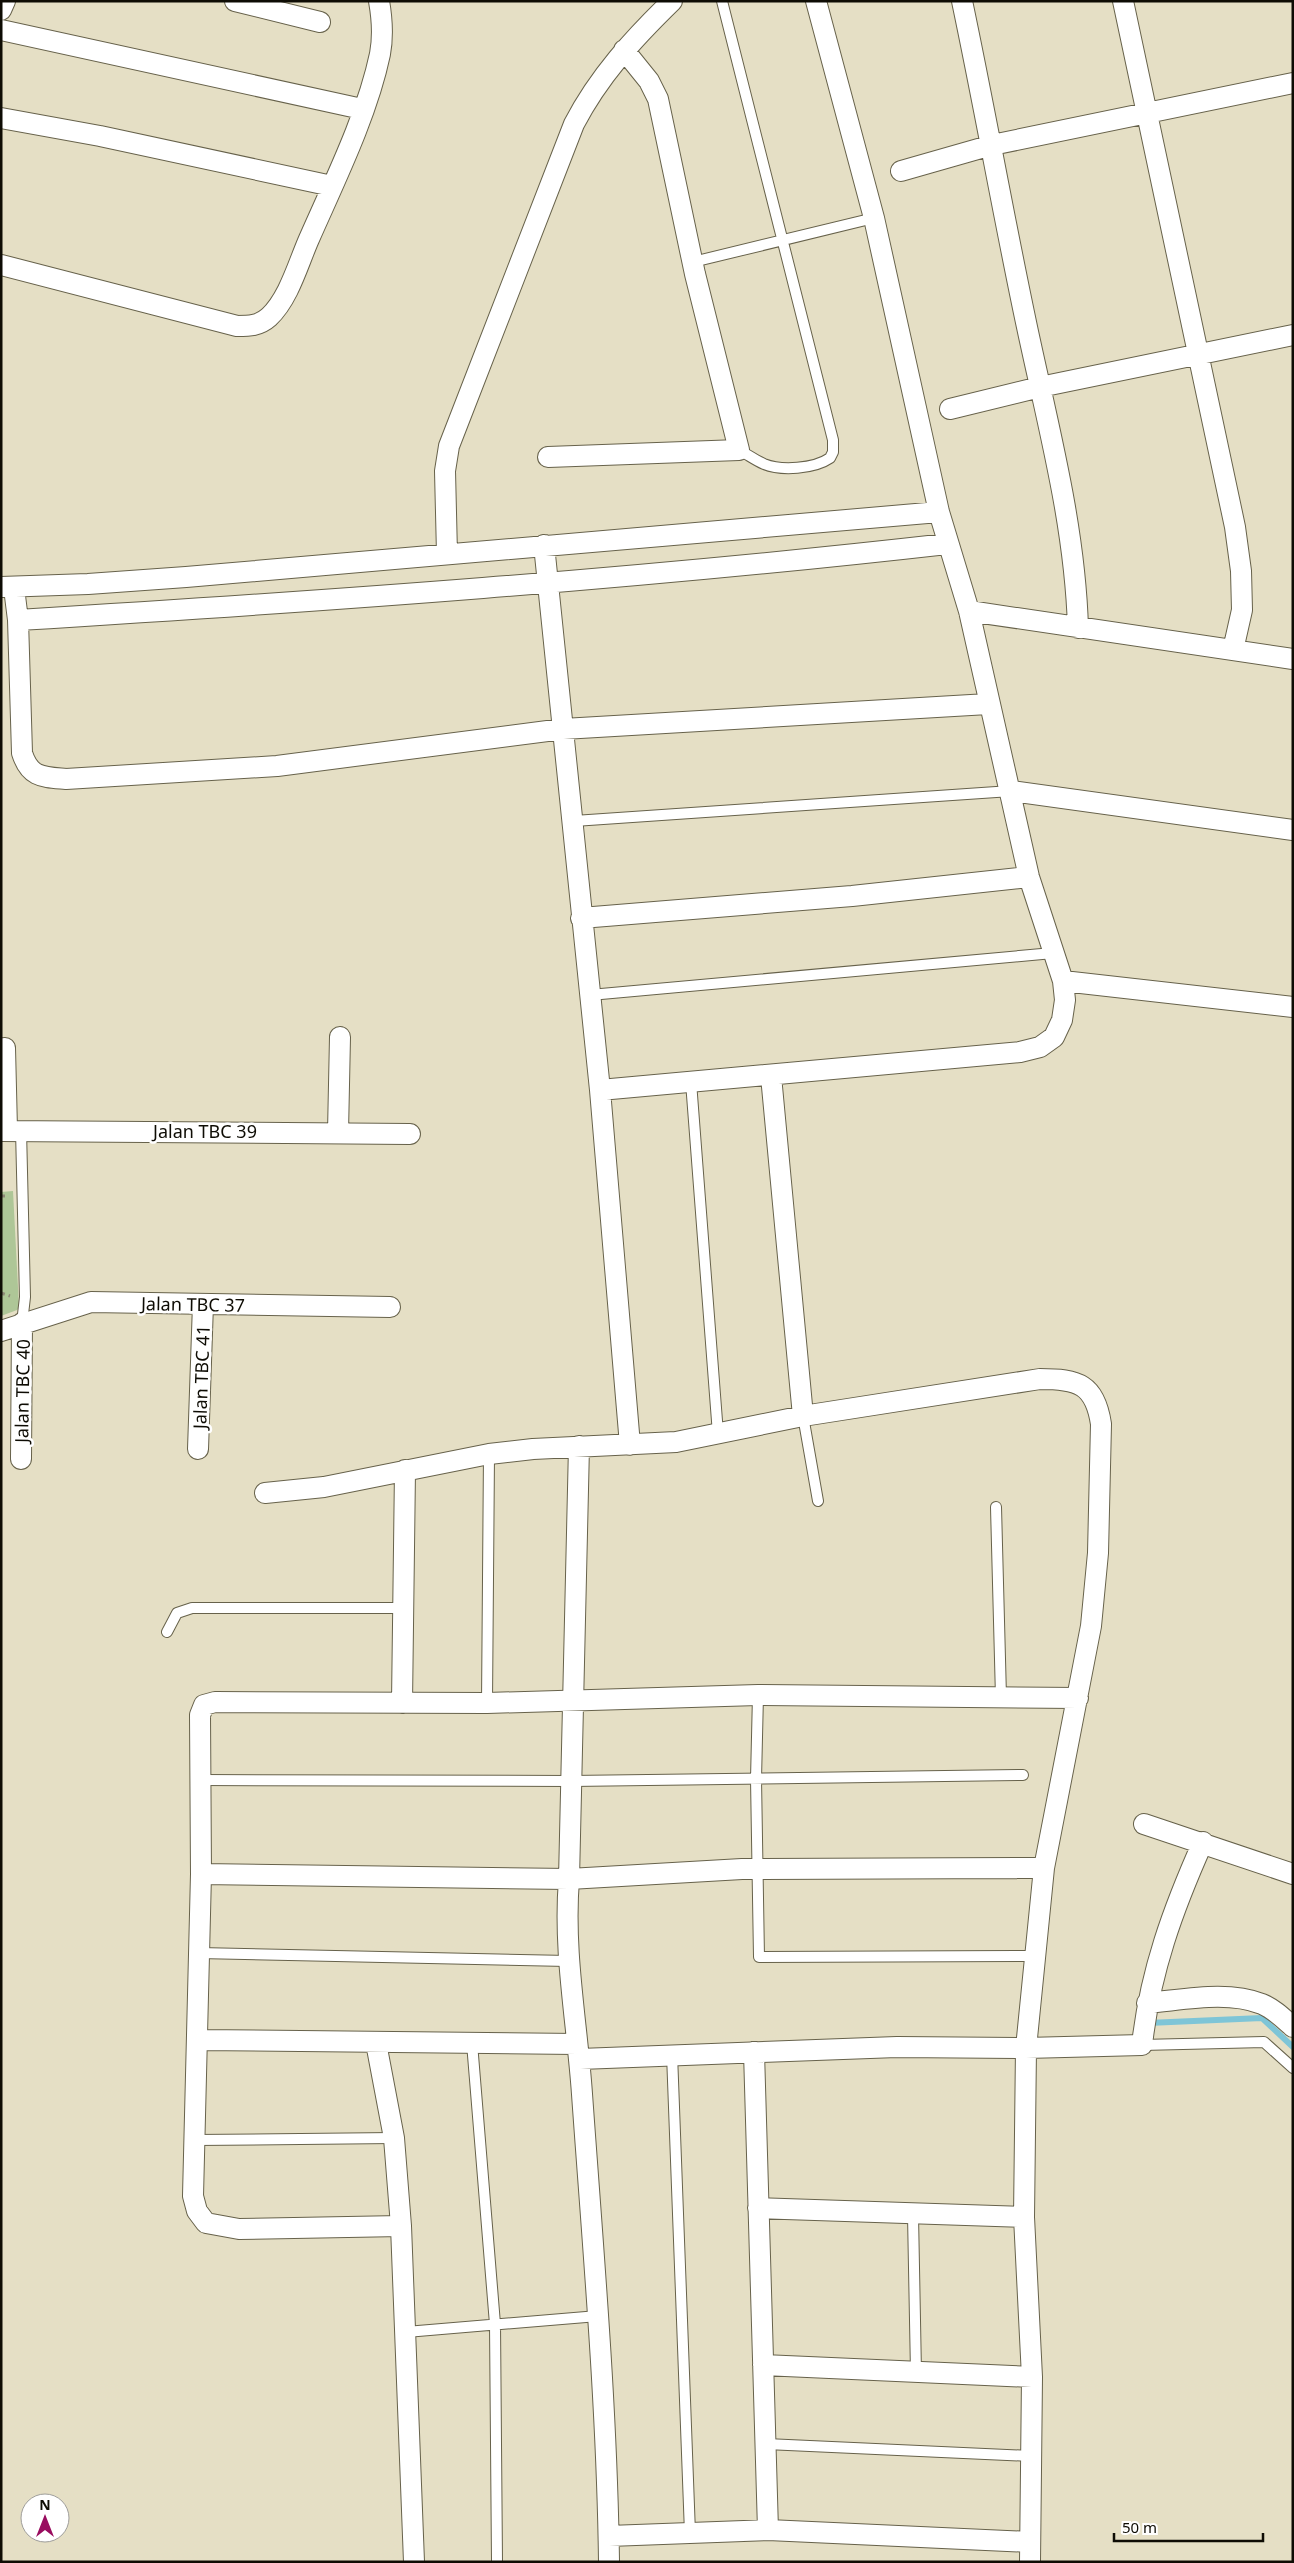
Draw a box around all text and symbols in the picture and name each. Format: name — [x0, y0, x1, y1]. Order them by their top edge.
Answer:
street label: Jalan TBC 39 — [151, 1119, 257, 1143]
street label: Jalan TBC 37 — [139, 1291, 245, 1317]
street label: Jalan TBC 41 — [187, 1325, 215, 1431]
street label: Jalan TBC 40 — [9, 1339, 35, 1445]
north arrow — [20, 2493, 70, 2543]
text: N — [39, 2495, 51, 2514]
scale bar — [1114, 2510, 1263, 2542]
text: 50 m — [1122, 2517, 1157, 2537]

